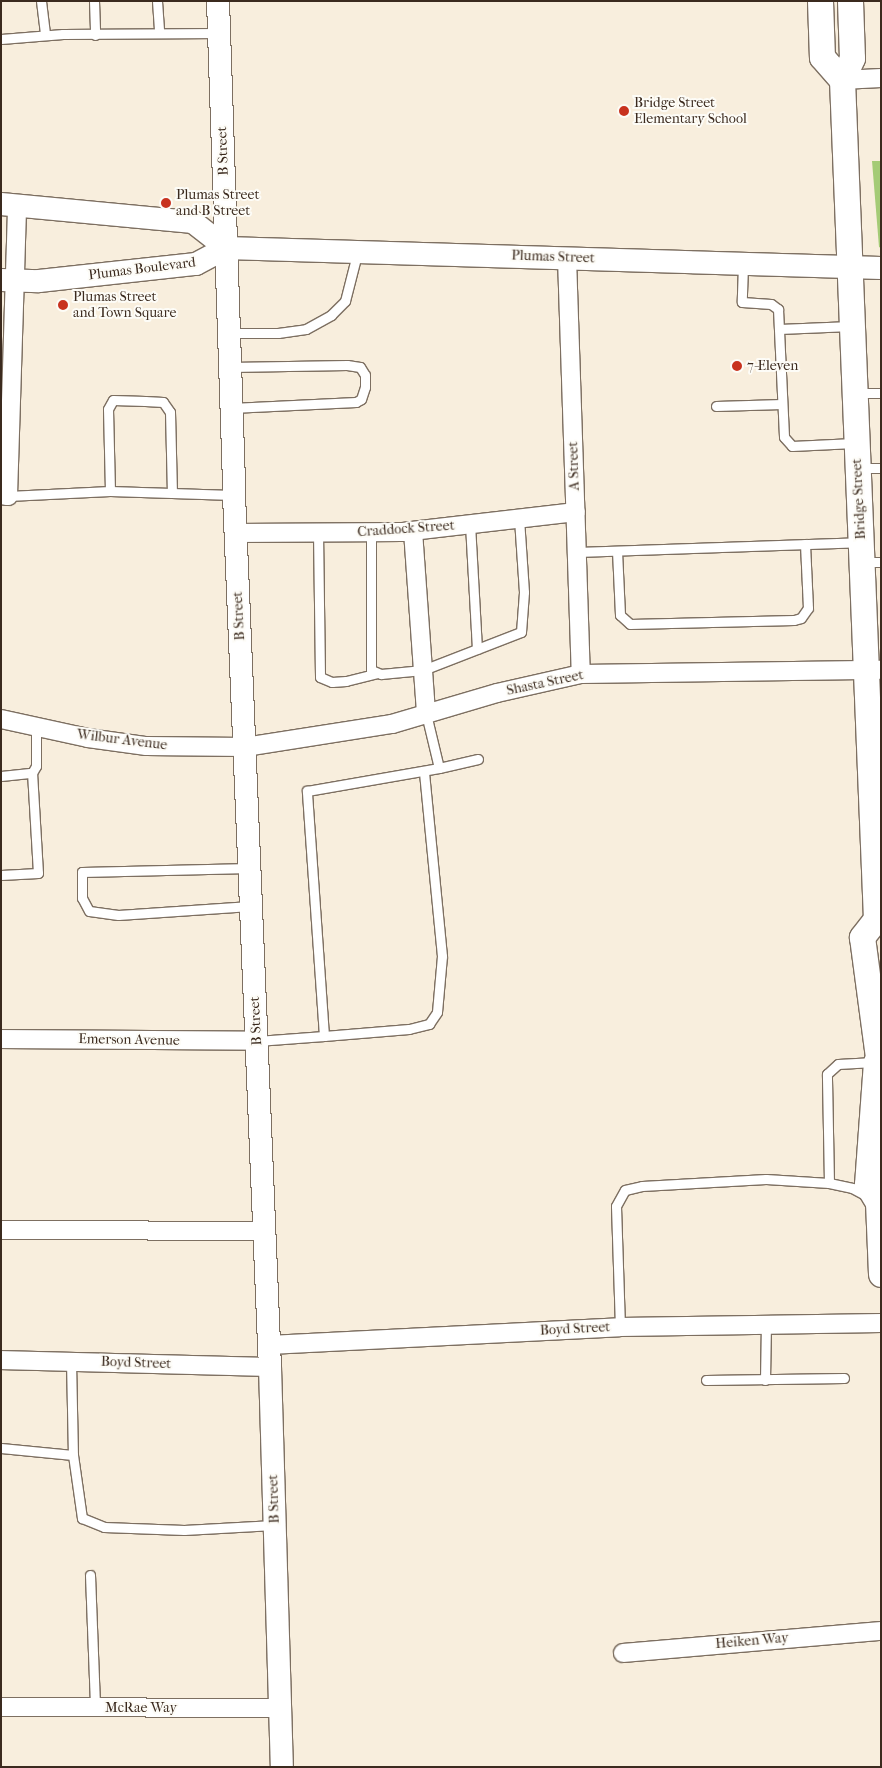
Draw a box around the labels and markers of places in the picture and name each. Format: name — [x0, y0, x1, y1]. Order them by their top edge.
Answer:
place label: Bridge Street Elementary School — [634, 95, 747, 128]
marker: Bridge Street Elementary School — [618, 105, 630, 117]
place label: Plumas Street and B Street — [176, 187, 259, 220]
marker: Plumas Street and B Street — [160, 197, 172, 209]
place label: Plumas Street and Town Square — [73, 289, 176, 322]
marker: Plumas Street and Town Square — [57, 299, 69, 311]
place label: 7-Eleven — [747, 358, 798, 374]
marker: 7-Eleven — [731, 360, 743, 372]

